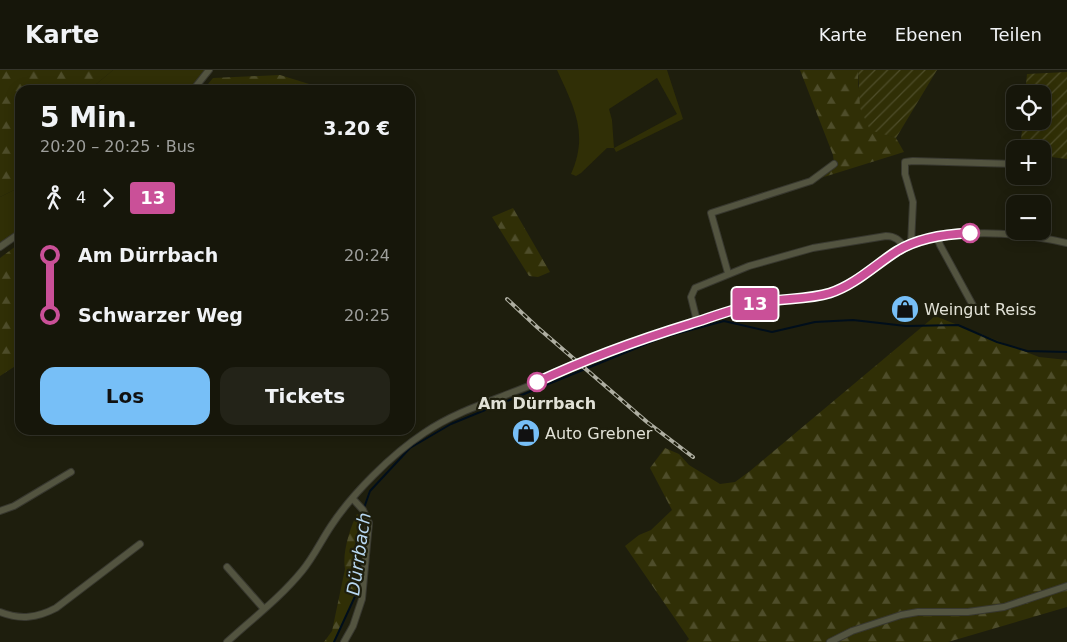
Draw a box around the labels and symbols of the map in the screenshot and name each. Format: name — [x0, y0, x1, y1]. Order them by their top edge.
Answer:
unlabelled marker — [960, 223, 980, 243]
line badge: 13 — [732, 288, 778, 320]
shop icon: Weingut Reiss — [890, 294, 920, 324]
place label: Weingut Reiss — [924, 300, 1036, 319]
marker: Am Dürrbach — [527, 372, 547, 392]
place label: Am Dürrbach — [478, 394, 596, 413]
shop icon: Auto Grebner — [511, 418, 541, 448]
place label: Auto Grebner — [545, 424, 653, 443]
water label: Dürrbach — [342, 511, 375, 597]

